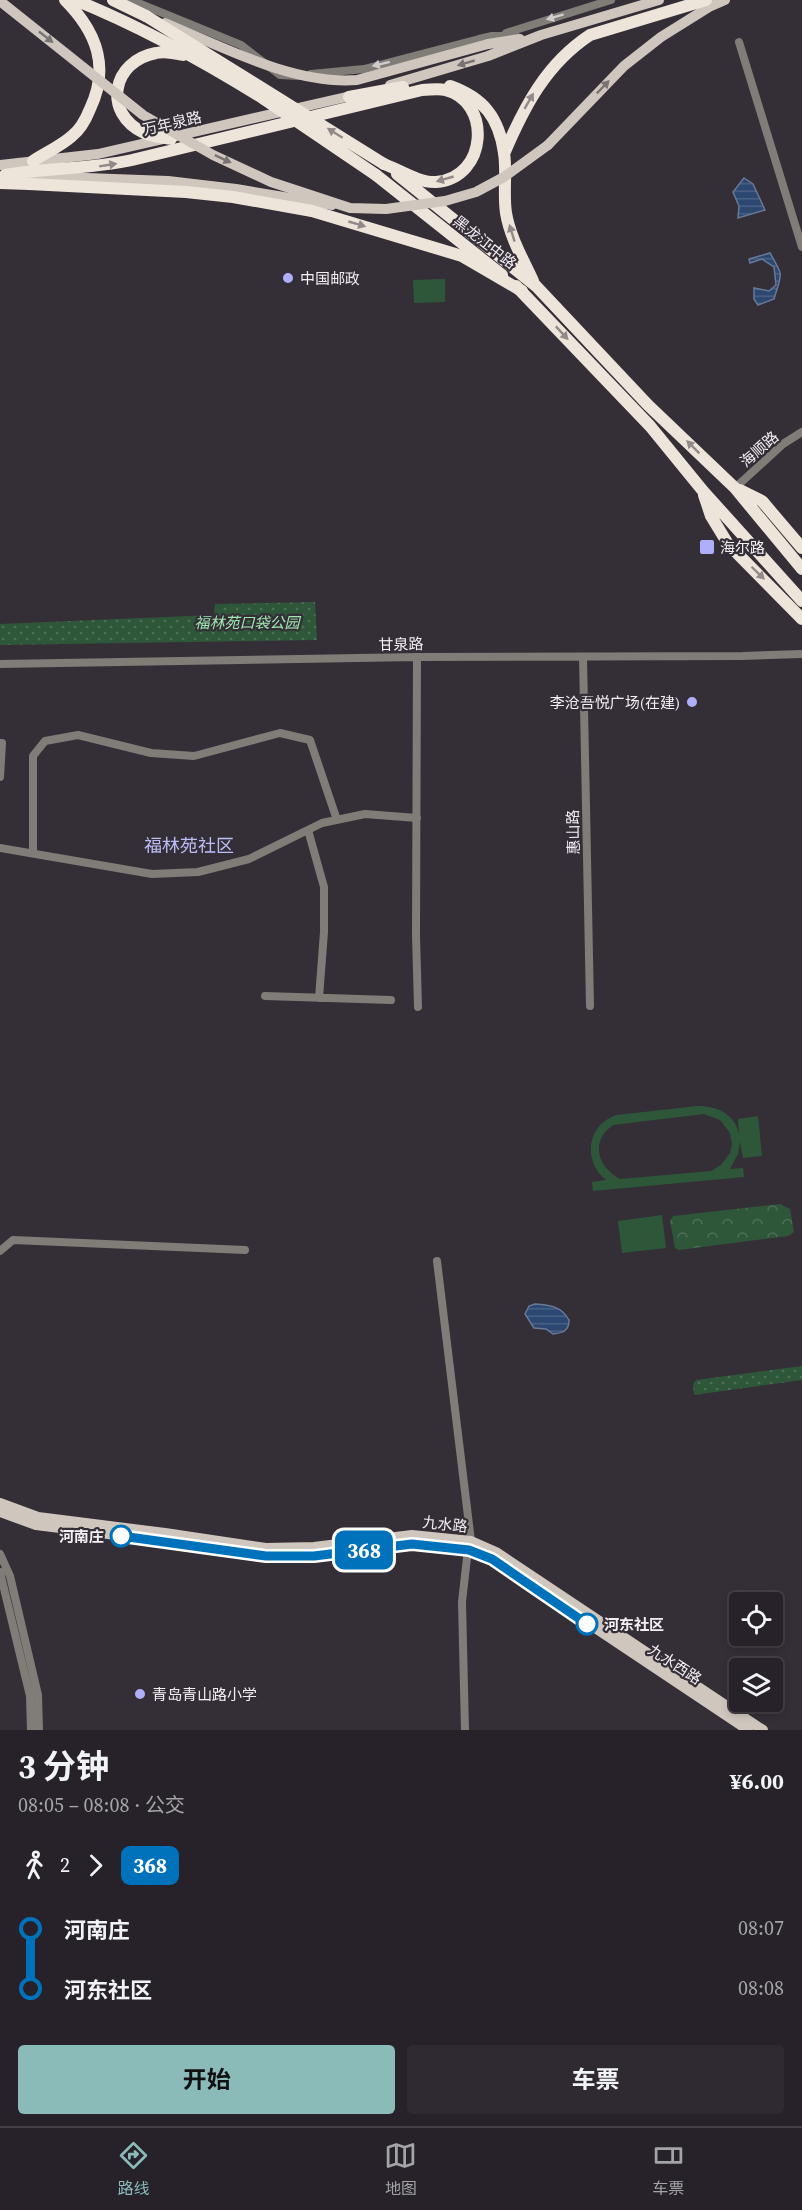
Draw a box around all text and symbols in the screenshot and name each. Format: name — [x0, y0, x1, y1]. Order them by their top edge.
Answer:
one-way arrow — [546, 13, 564, 22]
one-way arrow — [38, 30, 54, 43]
one-way arrow — [457, 58, 475, 68]
one-way arrow — [371, 60, 390, 70]
one-way arrow — [596, 81, 610, 95]
one-way arrow — [524, 92, 534, 109]
street label: 万年泉路 — [140, 106, 204, 140]
one-way arrow — [327, 127, 343, 138]
one-way arrow — [215, 155, 232, 164]
one-way arrow — [99, 160, 118, 169]
one-way arrow — [436, 175, 454, 184]
street label: 黑龙江中路 — [449, 211, 521, 273]
one-way arrow — [349, 220, 367, 229]
one-way arrow — [507, 224, 516, 242]
place label: 中国邮政 — [300, 268, 360, 289]
marker: 中国邮政 — [281, 271, 295, 285]
one-way arrow — [555, 326, 569, 340]
street label: 海顺路 — [735, 426, 783, 472]
one-way arrow — [687, 440, 701, 454]
place label: 海尔路 — [720, 537, 765, 558]
marker: 海尔路 — [698, 538, 716, 556]
one-way arrow — [750, 566, 765, 580]
park label: 福林苑口袋公园 — [194, 612, 301, 633]
street label: 甘泉路 — [378, 633, 424, 655]
place label: 李沧吾悦广场(在建) — [550, 692, 680, 713]
marker: 李沧吾悦广场(在建) — [685, 695, 699, 709]
street label: 惠山路 — [562, 809, 584, 855]
district label: 福林苑社区 — [144, 833, 234, 858]
street label: 九水路 — [422, 1511, 468, 1537]
marker: 河南庄 — [110, 1525, 132, 1547]
place label: 河南庄 — [59, 1526, 104, 1547]
line badge: 368 — [330, 1530, 398, 1570]
text: 368 — [347, 1536, 381, 1565]
map controls — [729, 1592, 783, 1712]
button: locate — [729, 1592, 783, 1646]
marker: 河东社区 — [576, 1613, 598, 1635]
place label: 河东社区 — [604, 1614, 664, 1635]
street label: 九水西路 — [644, 1639, 706, 1689]
button: layers — [729, 1658, 783, 1712]
place label: 青岛青山路小学 — [152, 1684, 257, 1705]
marker: 青岛青山路小学 — [133, 1687, 147, 1701]
text: 3 分钟 — [18, 1744, 109, 1789]
text: ¥6.00 — [730, 1766, 784, 1796]
text: 08:05 – 08:08 · 公交 — [18, 1791, 185, 1819]
icon: walk — [18, 1849, 51, 1882]
icon: forward — [79, 1849, 112, 1882]
text: 2 — [60, 1851, 70, 1879]
text: 368 — [133, 1851, 167, 1880]
text: 08:07 — [738, 1914, 784, 1942]
text: 河南庄 — [64, 1915, 130, 1945]
text: 08:08 — [738, 1974, 784, 2002]
text: 河东社区 — [64, 1975, 152, 2005]
button: 开始 — [18, 2045, 395, 2114]
button: 车票 — [407, 2045, 784, 2114]
tab: 路线 — [117, 2139, 150, 2199]
tab: 地图 — [384, 2139, 417, 2199]
tab: 车票 — [652, 2139, 685, 2199]

